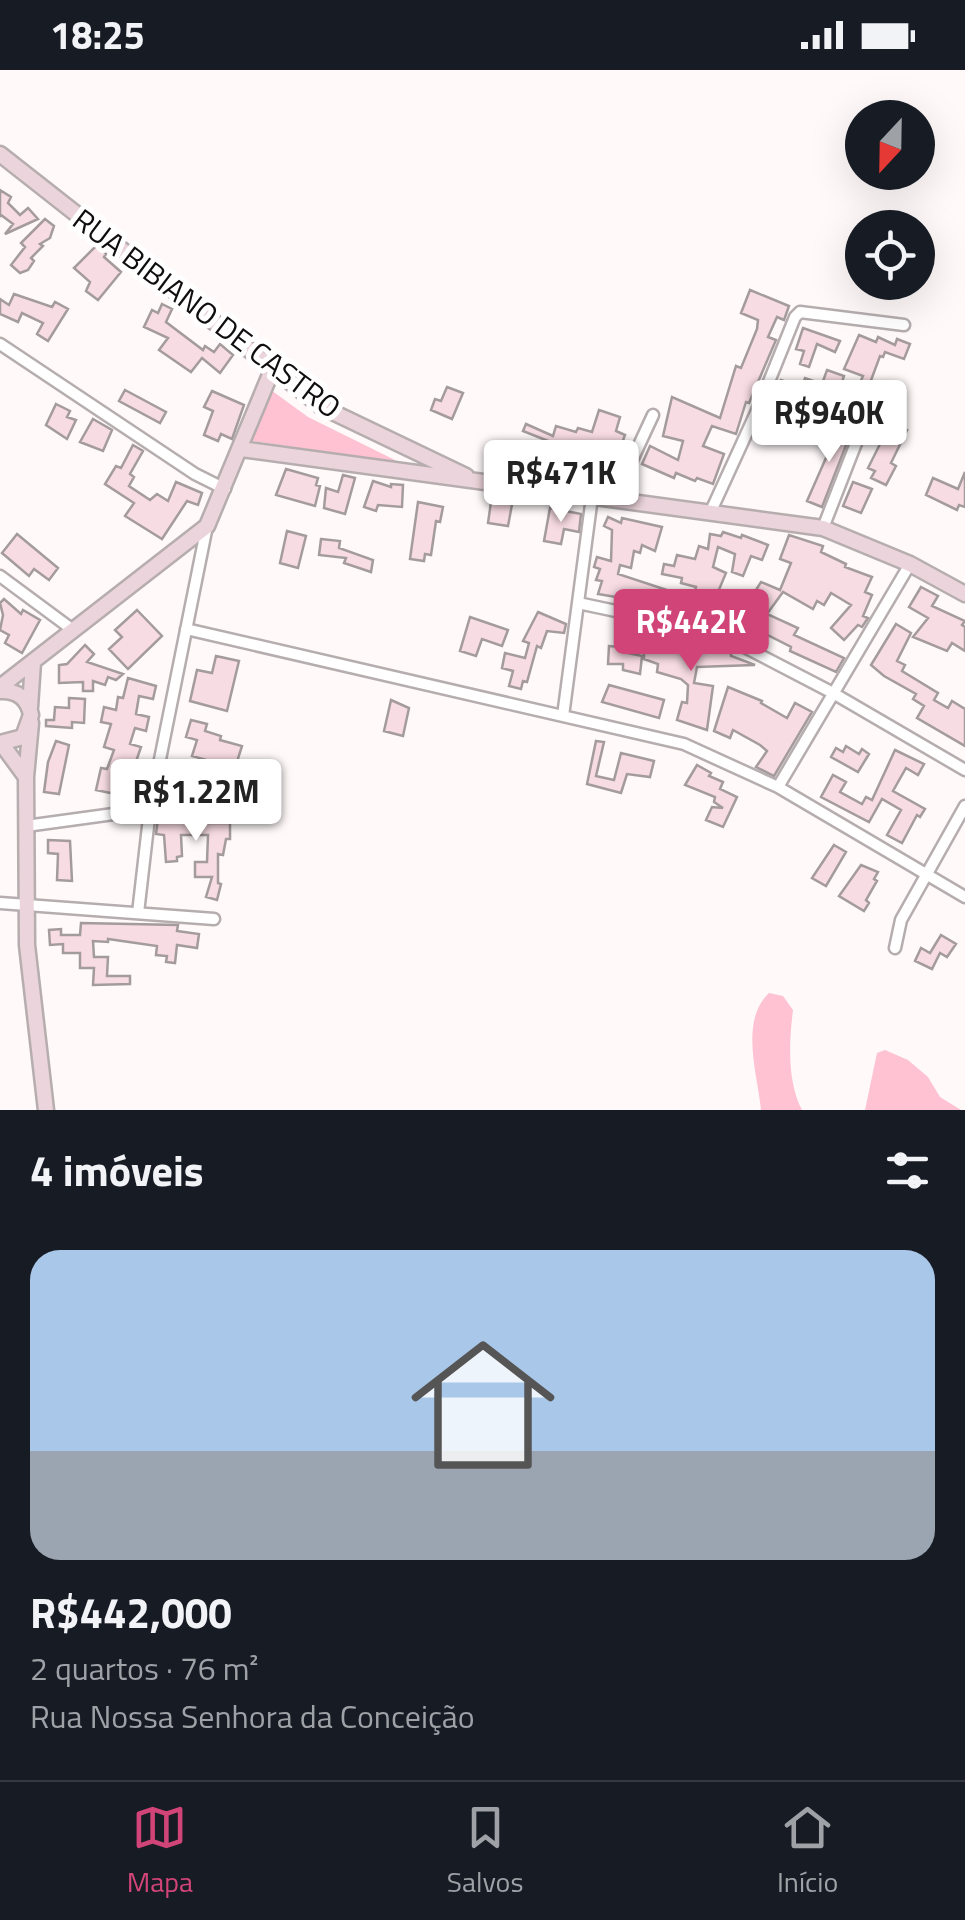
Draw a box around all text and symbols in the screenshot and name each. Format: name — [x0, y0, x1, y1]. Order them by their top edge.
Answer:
text: 18:25 — [50, 6, 145, 64]
north arrow — [845, 100, 935, 190]
map controls — [845, 100, 935, 300]
street label: RUA BIBIANO DE CASTRO — [63, 197, 351, 429]
button: locate — [845, 210, 935, 300]
pin: R$940K — [748, 380, 910, 465]
text: R$940K — [774, 388, 884, 436]
pin: R$471K — [480, 440, 642, 525]
text: R$471K — [506, 448, 616, 496]
pin: R$442K — [610, 589, 772, 674]
text: R$442K — [636, 597, 746, 645]
pin: R$1.22M — [104, 759, 288, 844]
text: R$1.22M — [132, 767, 260, 815]
text: 4 imóveis — [30, 1138, 204, 1202]
icon: filters — [880, 1143, 935, 1198]
icon: home — [393, 1315, 573, 1495]
text: R$442,000 — [30, 1580, 232, 1644]
text: 2 quartos · 76 m² — [30, 1644, 259, 1692]
text: Rua Nossa Senhora da Conceição — [30, 1692, 475, 1740]
tab: Mapa — [127, 1800, 193, 1903]
tab: Salvos — [447, 1800, 523, 1903]
tab: Início — [777, 1800, 838, 1903]

